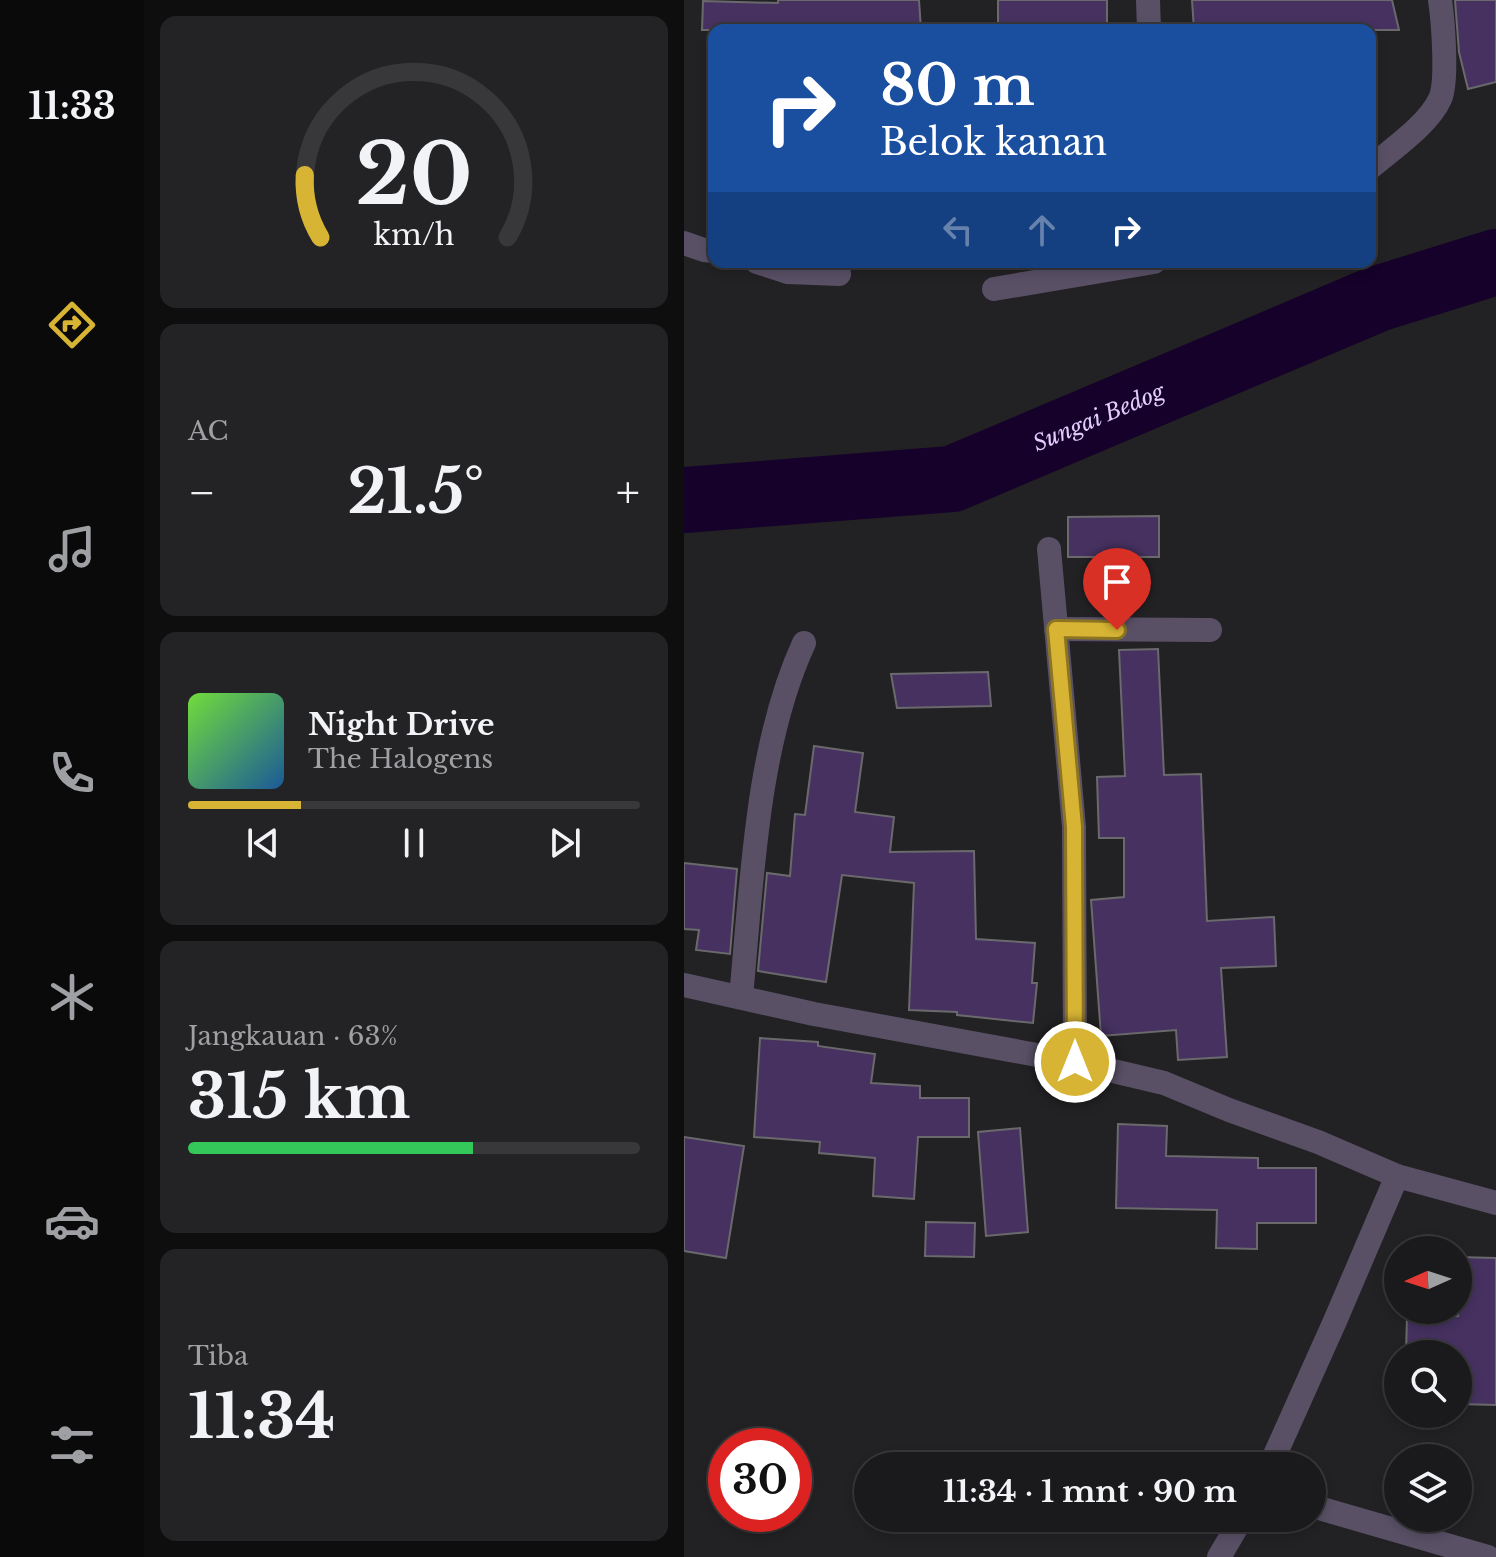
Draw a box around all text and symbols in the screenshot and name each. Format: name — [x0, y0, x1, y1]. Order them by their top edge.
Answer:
text: 80 m — [880, 51, 1035, 120]
icon: right — [748, 56, 852, 160]
text: 11:33 — [28, 84, 116, 129]
text: Belok kanan — [880, 120, 1107, 165]
text: 20 — [356, 123, 472, 226]
icon: left — [936, 208, 980, 252]
icon: ahead — [1020, 208, 1064, 252]
icon: right — [1104, 208, 1148, 252]
text: km/h — [373, 217, 455, 253]
icon: directions — [44, 297, 100, 353]
water label: Sungai Bedog — [1029, 377, 1170, 457]
text: AC — [188, 415, 228, 447]
text: 21.5° — [348, 455, 484, 529]
text: − — [188, 465, 216, 520]
text: + — [616, 465, 640, 520]
icon: music — [44, 521, 100, 577]
pin — [1083, 548, 1151, 630]
icon: arrive — [1095, 560, 1139, 604]
text: Night Drive — [308, 706, 494, 743]
text: The Halogens — [308, 743, 493, 775]
icon: phone — [44, 745, 100, 801]
icon: previous — [241, 821, 285, 865]
icon: pause — [392, 821, 436, 865]
icon: next — [543, 821, 587, 865]
icon: climate — [44, 969, 100, 1025]
text: Jangkauan · 63% — [188, 1020, 398, 1052]
position arrow — [1033, 1020, 1117, 1104]
text: 315 km — [188, 1060, 410, 1134]
icon: car — [44, 1193, 100, 1249]
north arrow — [1384, 1236, 1472, 1324]
map controls — [1384, 1236, 1472, 1532]
text: Tiba — [188, 1340, 248, 1372]
button: search — [1384, 1340, 1472, 1428]
text: 11:34 — [188, 1380, 335, 1454]
icon: filters — [44, 1417, 100, 1473]
speed limit sign: 30 — [708, 1428, 812, 1532]
button: layers — [1384, 1444, 1472, 1532]
text: 11:34 · 1 mnt · 90 m — [943, 1473, 1237, 1510]

